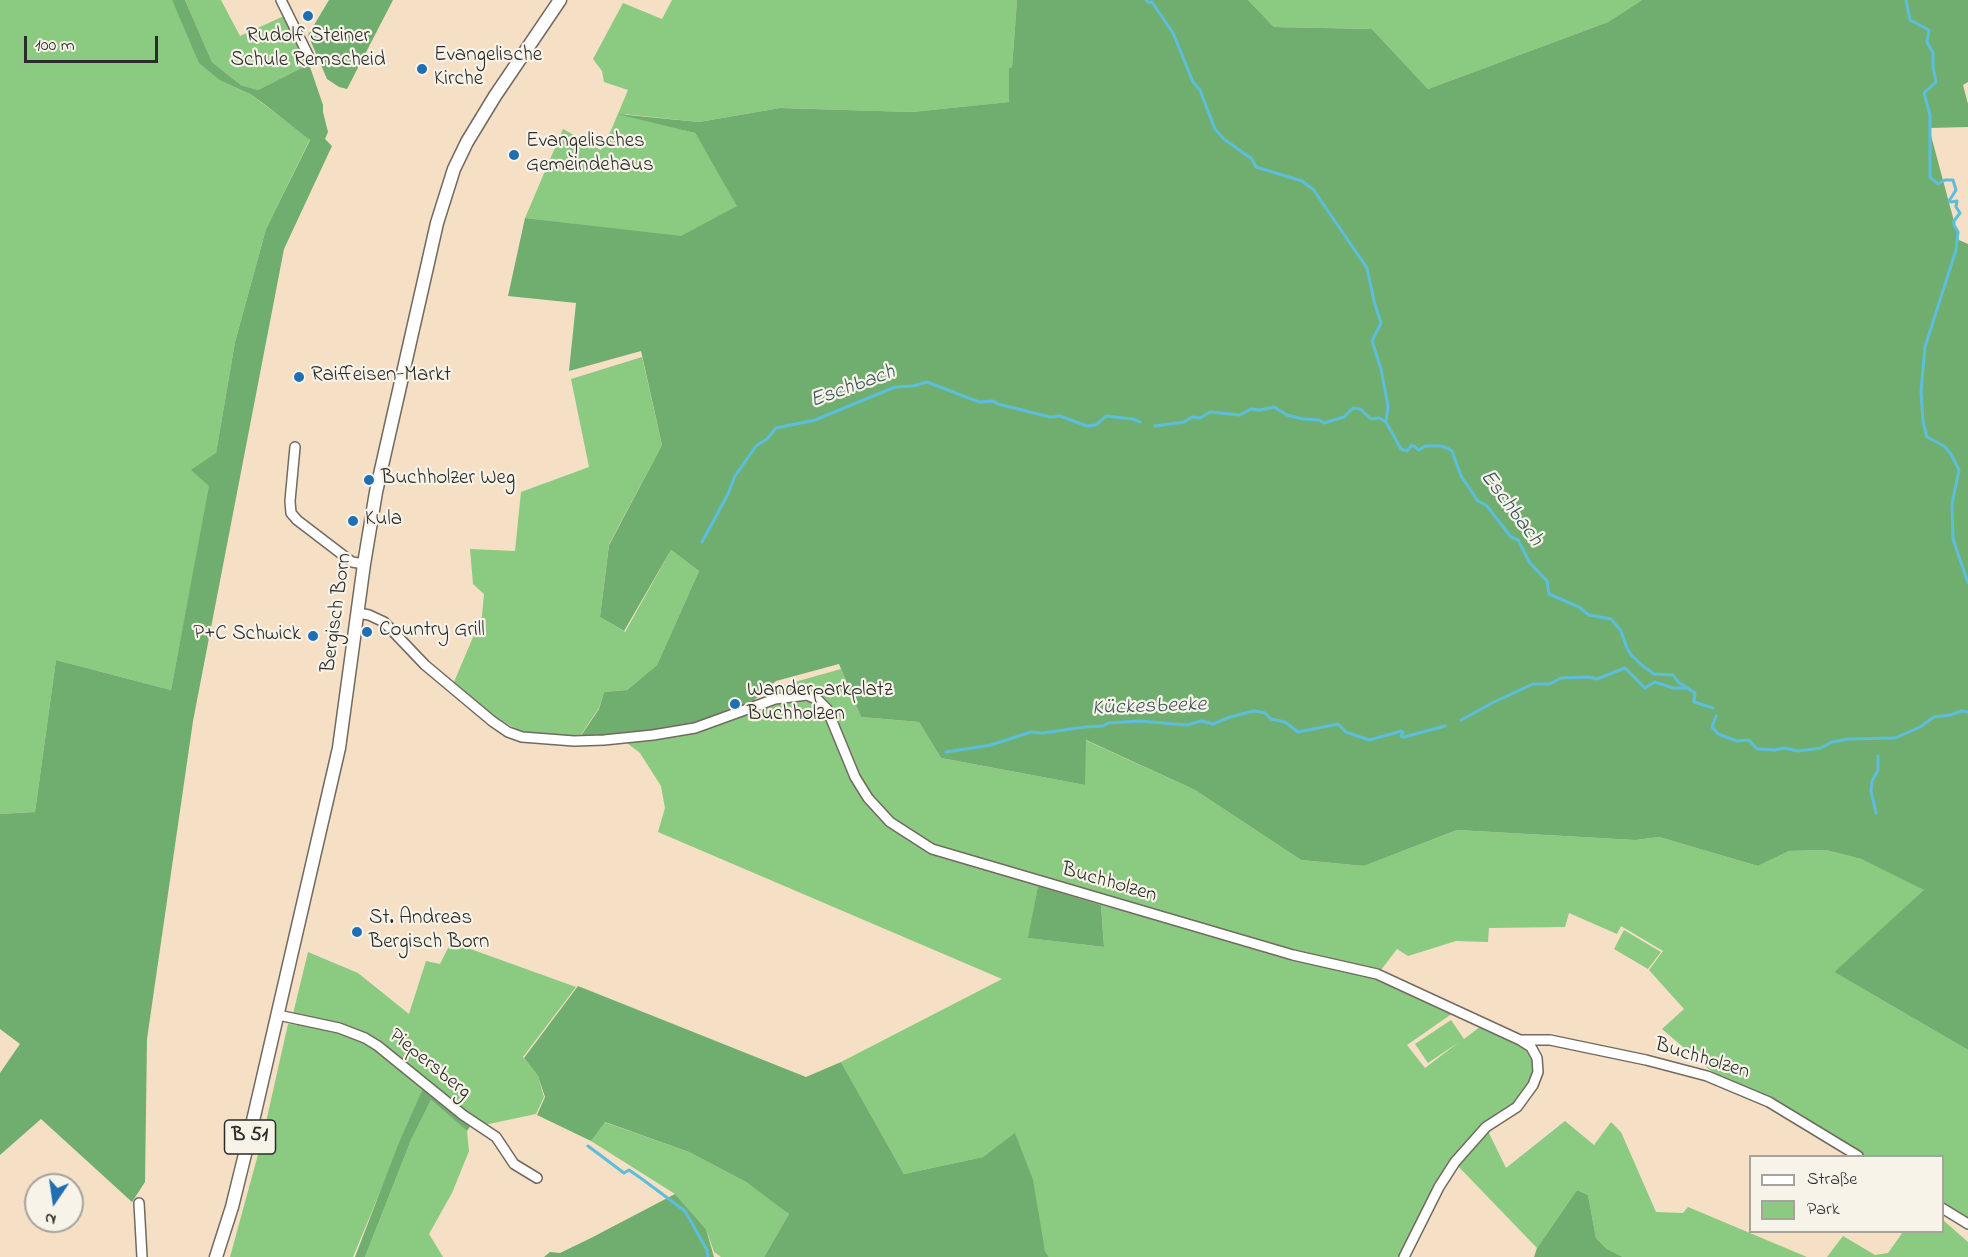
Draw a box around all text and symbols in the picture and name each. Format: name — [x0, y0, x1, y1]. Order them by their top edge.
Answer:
marker: Rudolf Steiner Schule Remscheid — [301, 9, 315, 23]
scale bar — [27, 24, 160, 62]
place label: Rudolf Steiner Schule Remscheid — [230, 25, 386, 75]
text: 100 m — [35, 33, 75, 59]
place label: Evangelische Kirche — [434, 44, 542, 94]
marker: Evangelische Kirche — [415, 62, 429, 76]
place label: Evangelisches Gemeindehaus — [526, 130, 654, 180]
marker: Evangelisches Gemeindehaus — [507, 148, 521, 162]
water label: Eschbach — [807, 360, 899, 416]
place label: Raiffeisen-Markt — [311, 364, 451, 390]
marker: Raiffeisen-Markt — [292, 370, 306, 384]
water label: Eschbach — [1473, 466, 1547, 552]
place label: Buchholzer Weg — [381, 467, 515, 493]
marker: Buchholzer Weg — [362, 473, 376, 487]
place label: Kula — [365, 508, 402, 534]
marker: Kula — [346, 514, 360, 528]
street label: Bergisch Born — [317, 552, 359, 674]
place label: Country Grill — [379, 619, 485, 645]
place label: P+C Schwick — [193, 623, 301, 649]
marker: Country Grill — [360, 625, 374, 639]
marker: P+C Schwick — [306, 629, 320, 643]
place label: Wanderparkplatz Buchholzen — [747, 679, 893, 729]
water label: Kückesbeeke — [1091, 693, 1207, 723]
marker: Wanderparkplatz Buchholzen — [728, 697, 742, 711]
street label: Buchholzen — [1059, 858, 1159, 910]
place label: St. Andreas Bergisch Born — [369, 907, 489, 957]
marker: St. Andreas Bergisch Born — [350, 925, 364, 939]
street label: Piepersberg — [383, 1024, 475, 1106]
street label: Buchholzen — [1652, 1034, 1752, 1086]
road number: B 51 — [224, 1120, 276, 1154]
legend — [1749, 1155, 1944, 1233]
text: Straße — [1807, 1167, 1857, 1193]
north arrow — [24, 1173, 84, 1233]
text: Park — [1807, 1197, 1840, 1223]
text: N — [42, 1206, 58, 1231]

